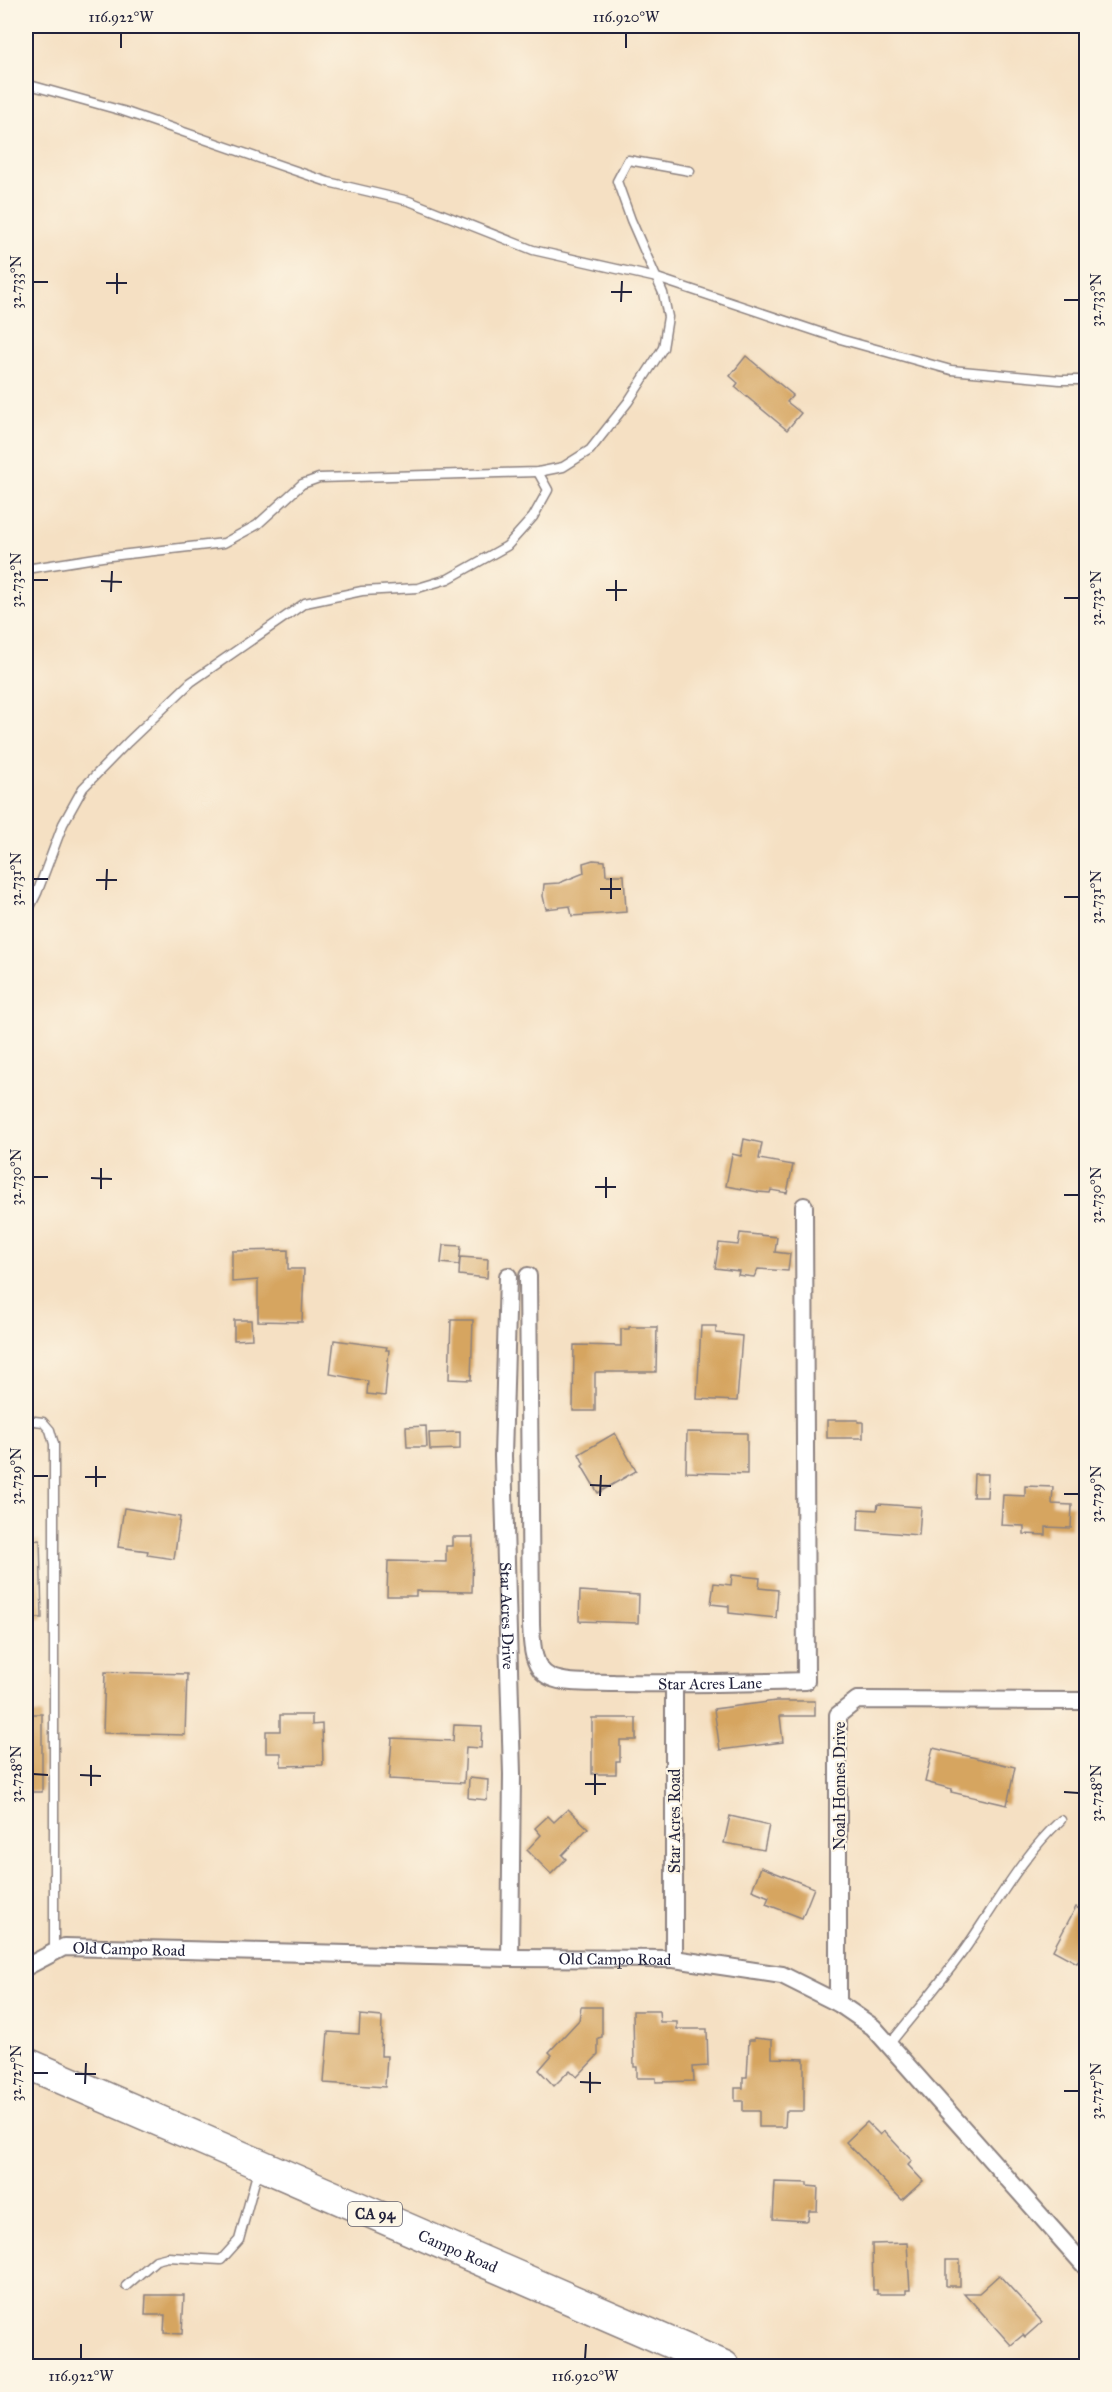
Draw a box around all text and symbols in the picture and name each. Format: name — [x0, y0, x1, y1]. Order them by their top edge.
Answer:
text: 116.922°W — [88, 8, 154, 26]
text: 116.920°W — [593, 8, 660, 26]
text: 32.733°N — [7, 255, 25, 309]
text: 32.733°N — [1087, 273, 1105, 327]
text: 32.732°N — [7, 552, 25, 608]
text: 32.732°N — [1087, 570, 1105, 626]
text: 32.731°N — [7, 852, 25, 906]
text: 32.731°N — [1087, 870, 1105, 924]
text: 32.730°N — [7, 1148, 25, 1205]
text: 32.730°N — [1087, 1166, 1105, 1223]
text: 32.729°N — [7, 1447, 25, 1505]
text: 32.729°N — [1087, 1465, 1105, 1523]
street label: Star Acres Drive — [496, 1562, 518, 1670]
street label: Star Acres Lane — [658, 1673, 763, 1693]
street label: Noah Homes Drive — [830, 1721, 849, 1850]
text: 32.728°N — [7, 1745, 25, 1803]
text: 32.728°N — [1087, 1764, 1105, 1822]
street label: Star Acres Road — [665, 1769, 684, 1873]
street label: Old Campo Road — [72, 1938, 186, 1960]
street label: Old Campo Road — [558, 1949, 671, 1969]
text: 32.727°N — [7, 2044, 25, 2102]
text: 32.727°N — [1087, 2062, 1105, 2120]
road number: CA 94 — [348, 2202, 402, 2226]
street label: Campo Road — [415, 2225, 501, 2277]
text: 116.922°W — [48, 2367, 114, 2385]
text: 116.920°W — [552, 2367, 619, 2385]

